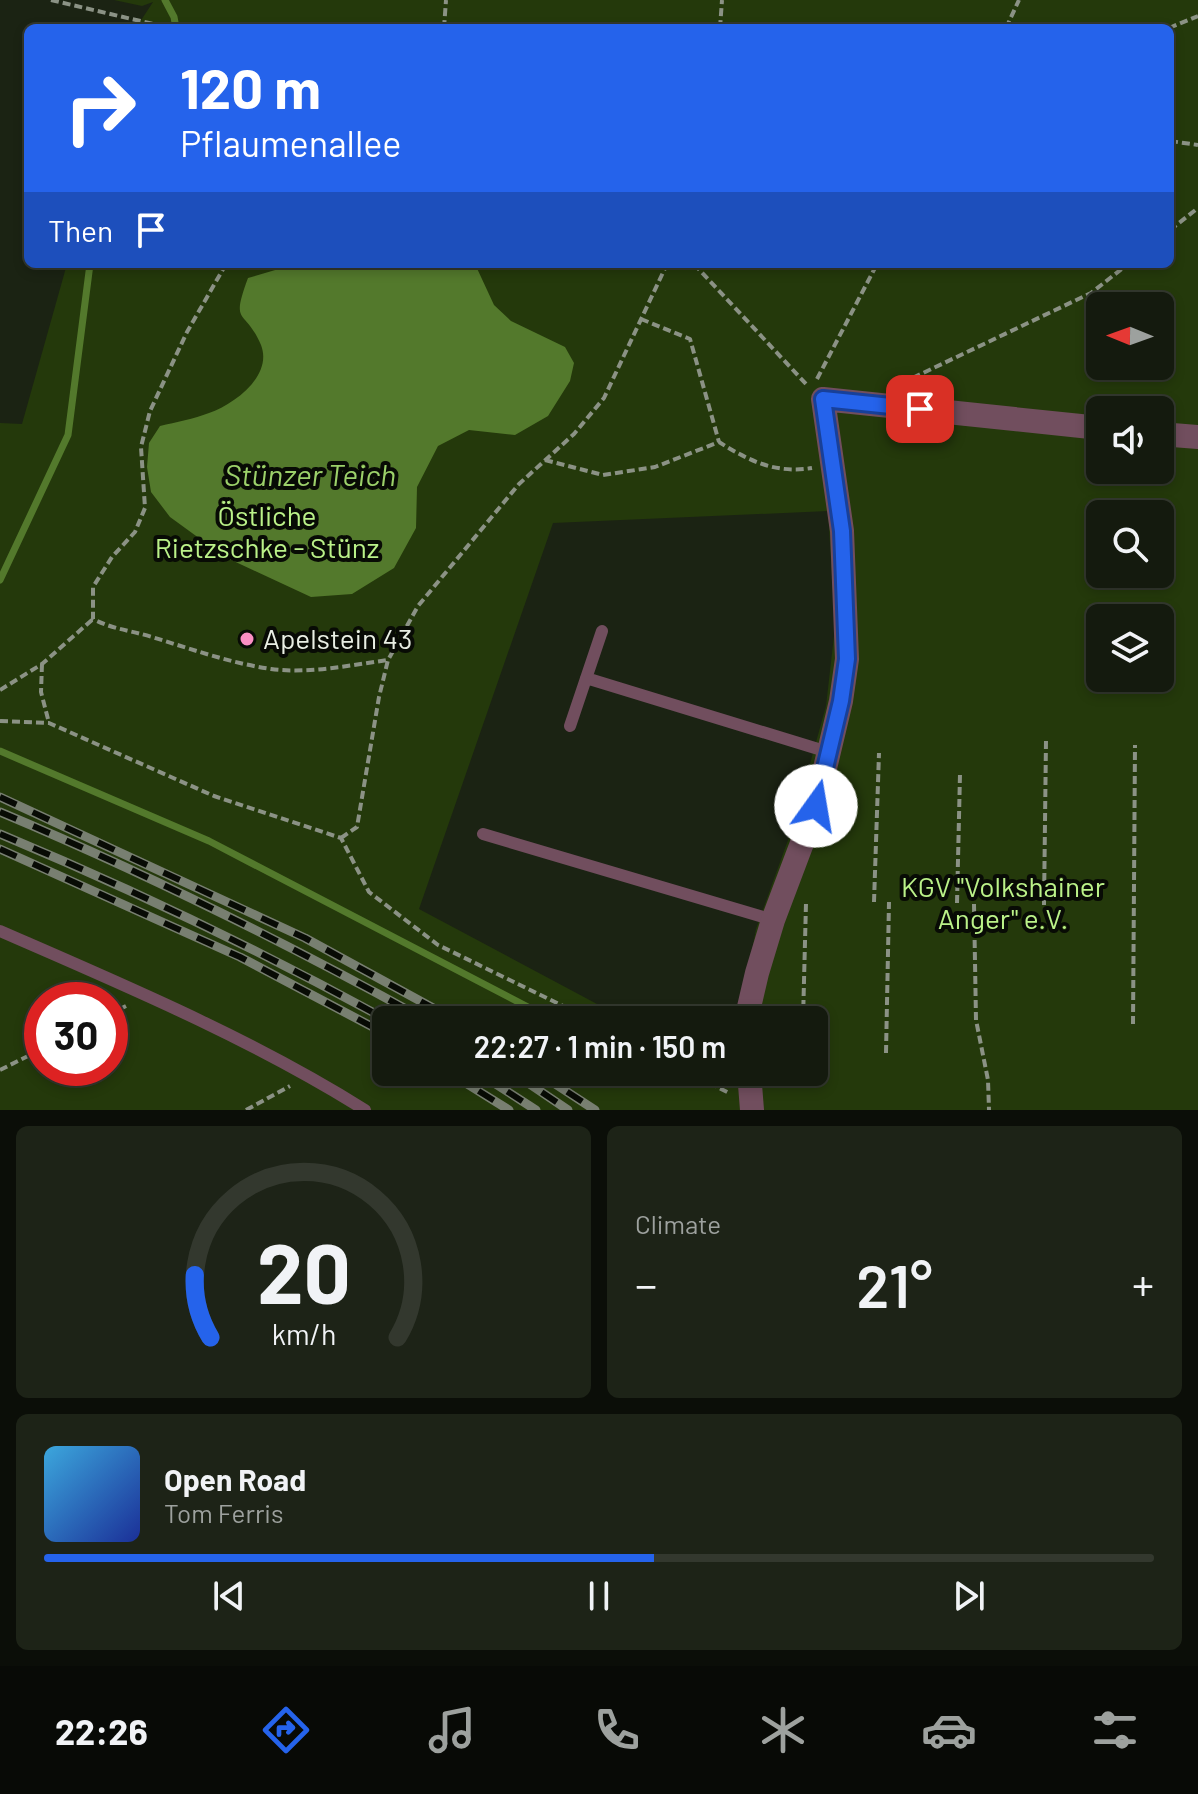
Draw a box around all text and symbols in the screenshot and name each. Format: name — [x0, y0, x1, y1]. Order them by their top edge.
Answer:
text: 120 m — [180, 53, 321, 120]
icon: right — [48, 56, 152, 160]
text: Pflaumenallee — [180, 121, 402, 164]
icon: arrive — [129, 208, 173, 252]
text: Then — [48, 212, 113, 248]
north arrow — [1086, 292, 1174, 380]
map controls — [1086, 292, 1174, 692]
pin — [886, 375, 954, 443]
icon: arrive — [898, 387, 942, 431]
button: sound — [1086, 396, 1174, 484]
water label: Stünzer Teich — [224, 456, 396, 492]
park label: Östliche Rietzschke - Stünz — [155, 498, 379, 564]
button: search — [1086, 500, 1174, 588]
button: layers — [1086, 604, 1174, 692]
place label: Apelstein 43 — [263, 621, 412, 655]
marker: Apelstein 43 — [238, 630, 256, 648]
position arrow — [774, 764, 858, 848]
park label: KGV "Volkshainer Anger" e.V. — [901, 869, 1105, 935]
speed limit sign: 30 — [24, 982, 128, 1086]
text: 22:27 · 1 min · 150 m — [474, 1028, 726, 1064]
text: Climate — [635, 1208, 721, 1239]
text: 20 — [256, 1221, 351, 1321]
text: 21° — [856, 1248, 933, 1320]
text: − — [635, 1257, 657, 1310]
text: + — [1132, 1257, 1154, 1310]
text: km/h — [271, 1316, 336, 1351]
text: Open Road — [164, 1461, 306, 1497]
text: Tom Ferris — [164, 1497, 284, 1528]
icon: previous — [207, 1574, 251, 1618]
icon: pause — [577, 1574, 621, 1618]
icon: next — [947, 1574, 991, 1618]
icon: directions — [258, 1702, 314, 1758]
icon: music — [424, 1702, 480, 1758]
icon: phone — [589, 1702, 645, 1758]
icon: climate — [755, 1702, 811, 1758]
icon: car — [921, 1702, 977, 1758]
icon: filters — [1087, 1702, 1143, 1758]
text: 22:26 — [55, 1709, 148, 1752]

